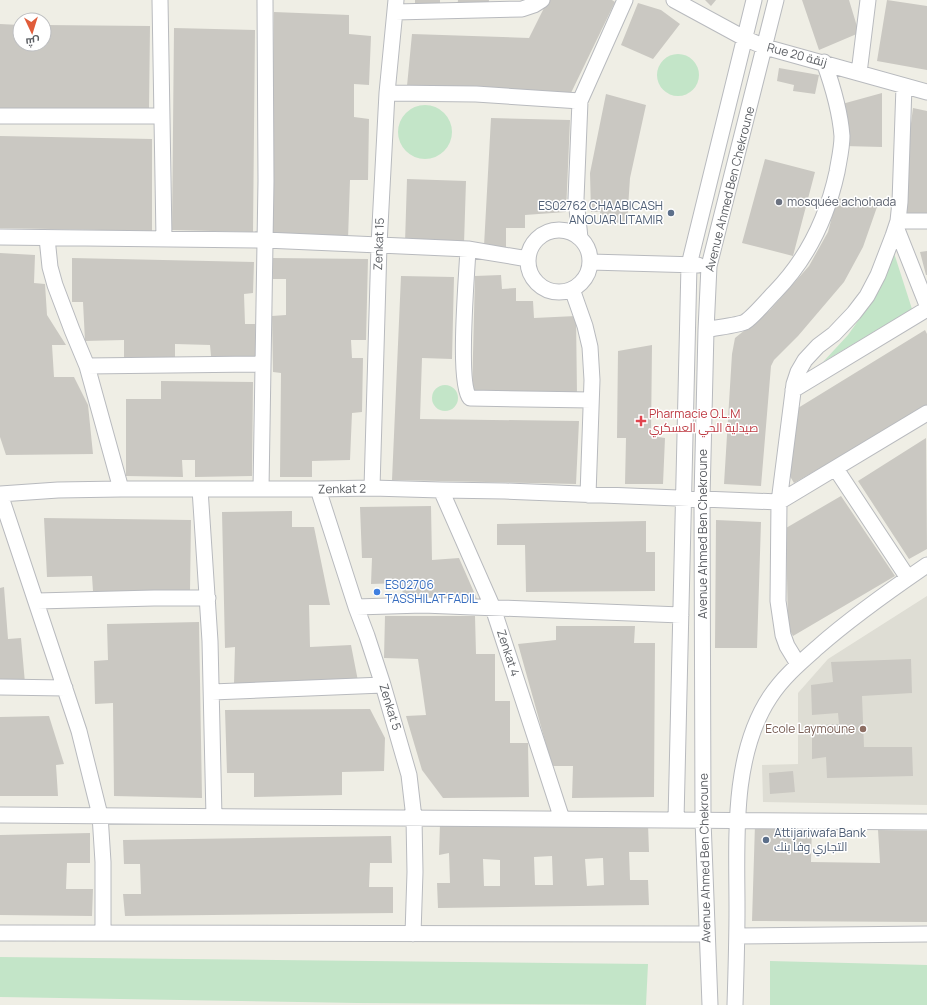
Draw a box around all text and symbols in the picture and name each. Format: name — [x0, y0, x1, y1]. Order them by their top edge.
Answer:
north arrow — [12, 12, 52, 52]
text: ش — [25, 35, 40, 50]
street label: Rue 20 زنقة — [765, 38, 829, 71]
street label: Avenue Ahmed Ben Chekroune — [701, 104, 758, 273]
place label: mosquée achohada — [787, 193, 896, 210]
place label: ES02762 CHAABICASH ANOUAR LITAMIR — [538, 197, 663, 228]
marker: mosquée achohada — [774, 197, 784, 207]
marker: ES02762 CHAABICASH ANOUAR LITAMIR — [666, 208, 676, 218]
street label: Zenkat 15 — [369, 217, 388, 271]
place label: Pharmacie O.L.M صيدلية الحي العسكري — [649, 405, 758, 438]
marker: Pharmacie O.L.M صيدلية الحي العسكري — [636, 416, 646, 426]
street label: Avenue Ahmed Ben Chekroune — [694, 449, 711, 619]
street label: Zenkat 2 — [318, 480, 366, 497]
place label: ES02706 TASSHILAT FADIL — [385, 576, 478, 607]
marker: ES02706 TASSHILAT FADIL — [372, 587, 382, 597]
street label: Zenkat 4 — [493, 627, 524, 678]
street label: Zenkat 5 — [375, 681, 406, 732]
place label: Ecole Laymoune — [765, 720, 855, 737]
marker: Ecole Laymoune — [858, 724, 868, 734]
street label: Avenue Ahmed Ben Chekroune — [695, 773, 714, 943]
place label: Attijariwafa Bank التجاري وفا بنك — [774, 824, 867, 857]
marker: Attijariwafa Bank التجاري وفا بنك — [761, 835, 771, 845]

